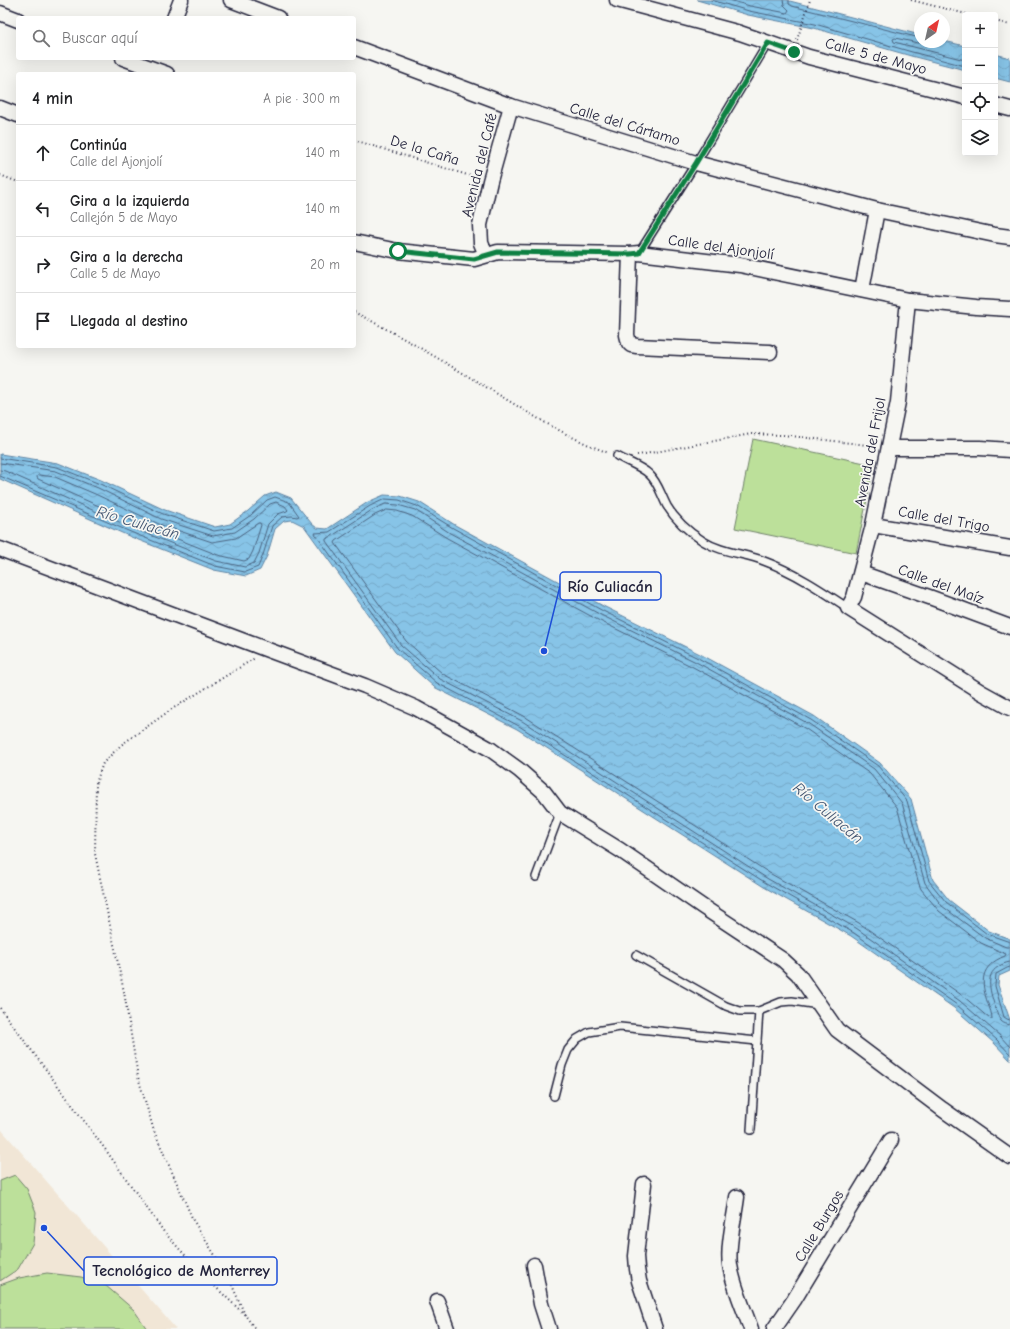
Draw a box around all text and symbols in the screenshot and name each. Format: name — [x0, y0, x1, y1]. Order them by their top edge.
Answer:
north arrow — [914, 12, 950, 48]
map controls — [962, 12, 998, 156]
button: + — [962, 12, 998, 48]
search box — [16, 16, 356, 60]
icon: search — [30, 27, 52, 49]
text: Buscar aquí — [62, 29, 138, 47]
street label: Calle 5 de Mayo — [823, 34, 929, 78]
route end — [785, 43, 803, 61]
button: − — [962, 48, 998, 84]
button: locate — [962, 84, 998, 120]
text: 4 min — [32, 89, 73, 108]
text: A pie · 300 m — [263, 91, 340, 106]
street label: Calle del Cártamo — [568, 99, 683, 149]
street label: Avenida del Café — [457, 111, 501, 219]
button: layers — [962, 120, 998, 156]
street label: De la Caña — [388, 131, 462, 169]
text: Continúa — [70, 136, 127, 154]
icon: ahead — [32, 142, 54, 164]
text: 140 m — [306, 145, 340, 160]
text: Calle del Ajonjolí — [70, 154, 162, 169]
text: Gira a la izquierda — [70, 192, 190, 210]
icon: left — [32, 198, 54, 220]
text: 140 m — [306, 201, 340, 216]
text: Callejón 5 de Mayo — [70, 210, 178, 225]
street label: Calle del Ajonjolí — [667, 231, 776, 263]
route start — [389, 242, 407, 260]
text: Gira a la derecha — [70, 248, 183, 266]
icon: right — [32, 254, 54, 276]
text: 20 m — [310, 257, 340, 272]
text: Calle 5 de Mayo — [70, 266, 160, 281]
icon: arrive — [32, 310, 54, 332]
text: Llegada al destino — [70, 312, 188, 330]
street label: Avenida del Frijol — [851, 396, 889, 508]
street label: Calle del Trigo — [897, 502, 991, 536]
water label: Río Culiacán — [95, 503, 182, 543]
street label: Calle del Maíz — [896, 560, 987, 608]
callout: Río Culiacán — [560, 572, 661, 600]
text: Río Culiacán — [567, 578, 653, 596]
water label: Río Culiacán — [790, 779, 867, 847]
street label: Calle Burgos — [791, 1187, 847, 1265]
callout: Tecnológico de Monterrey — [84, 1257, 277, 1285]
text: Tecnológico de Monterrey — [92, 1262, 271, 1280]

